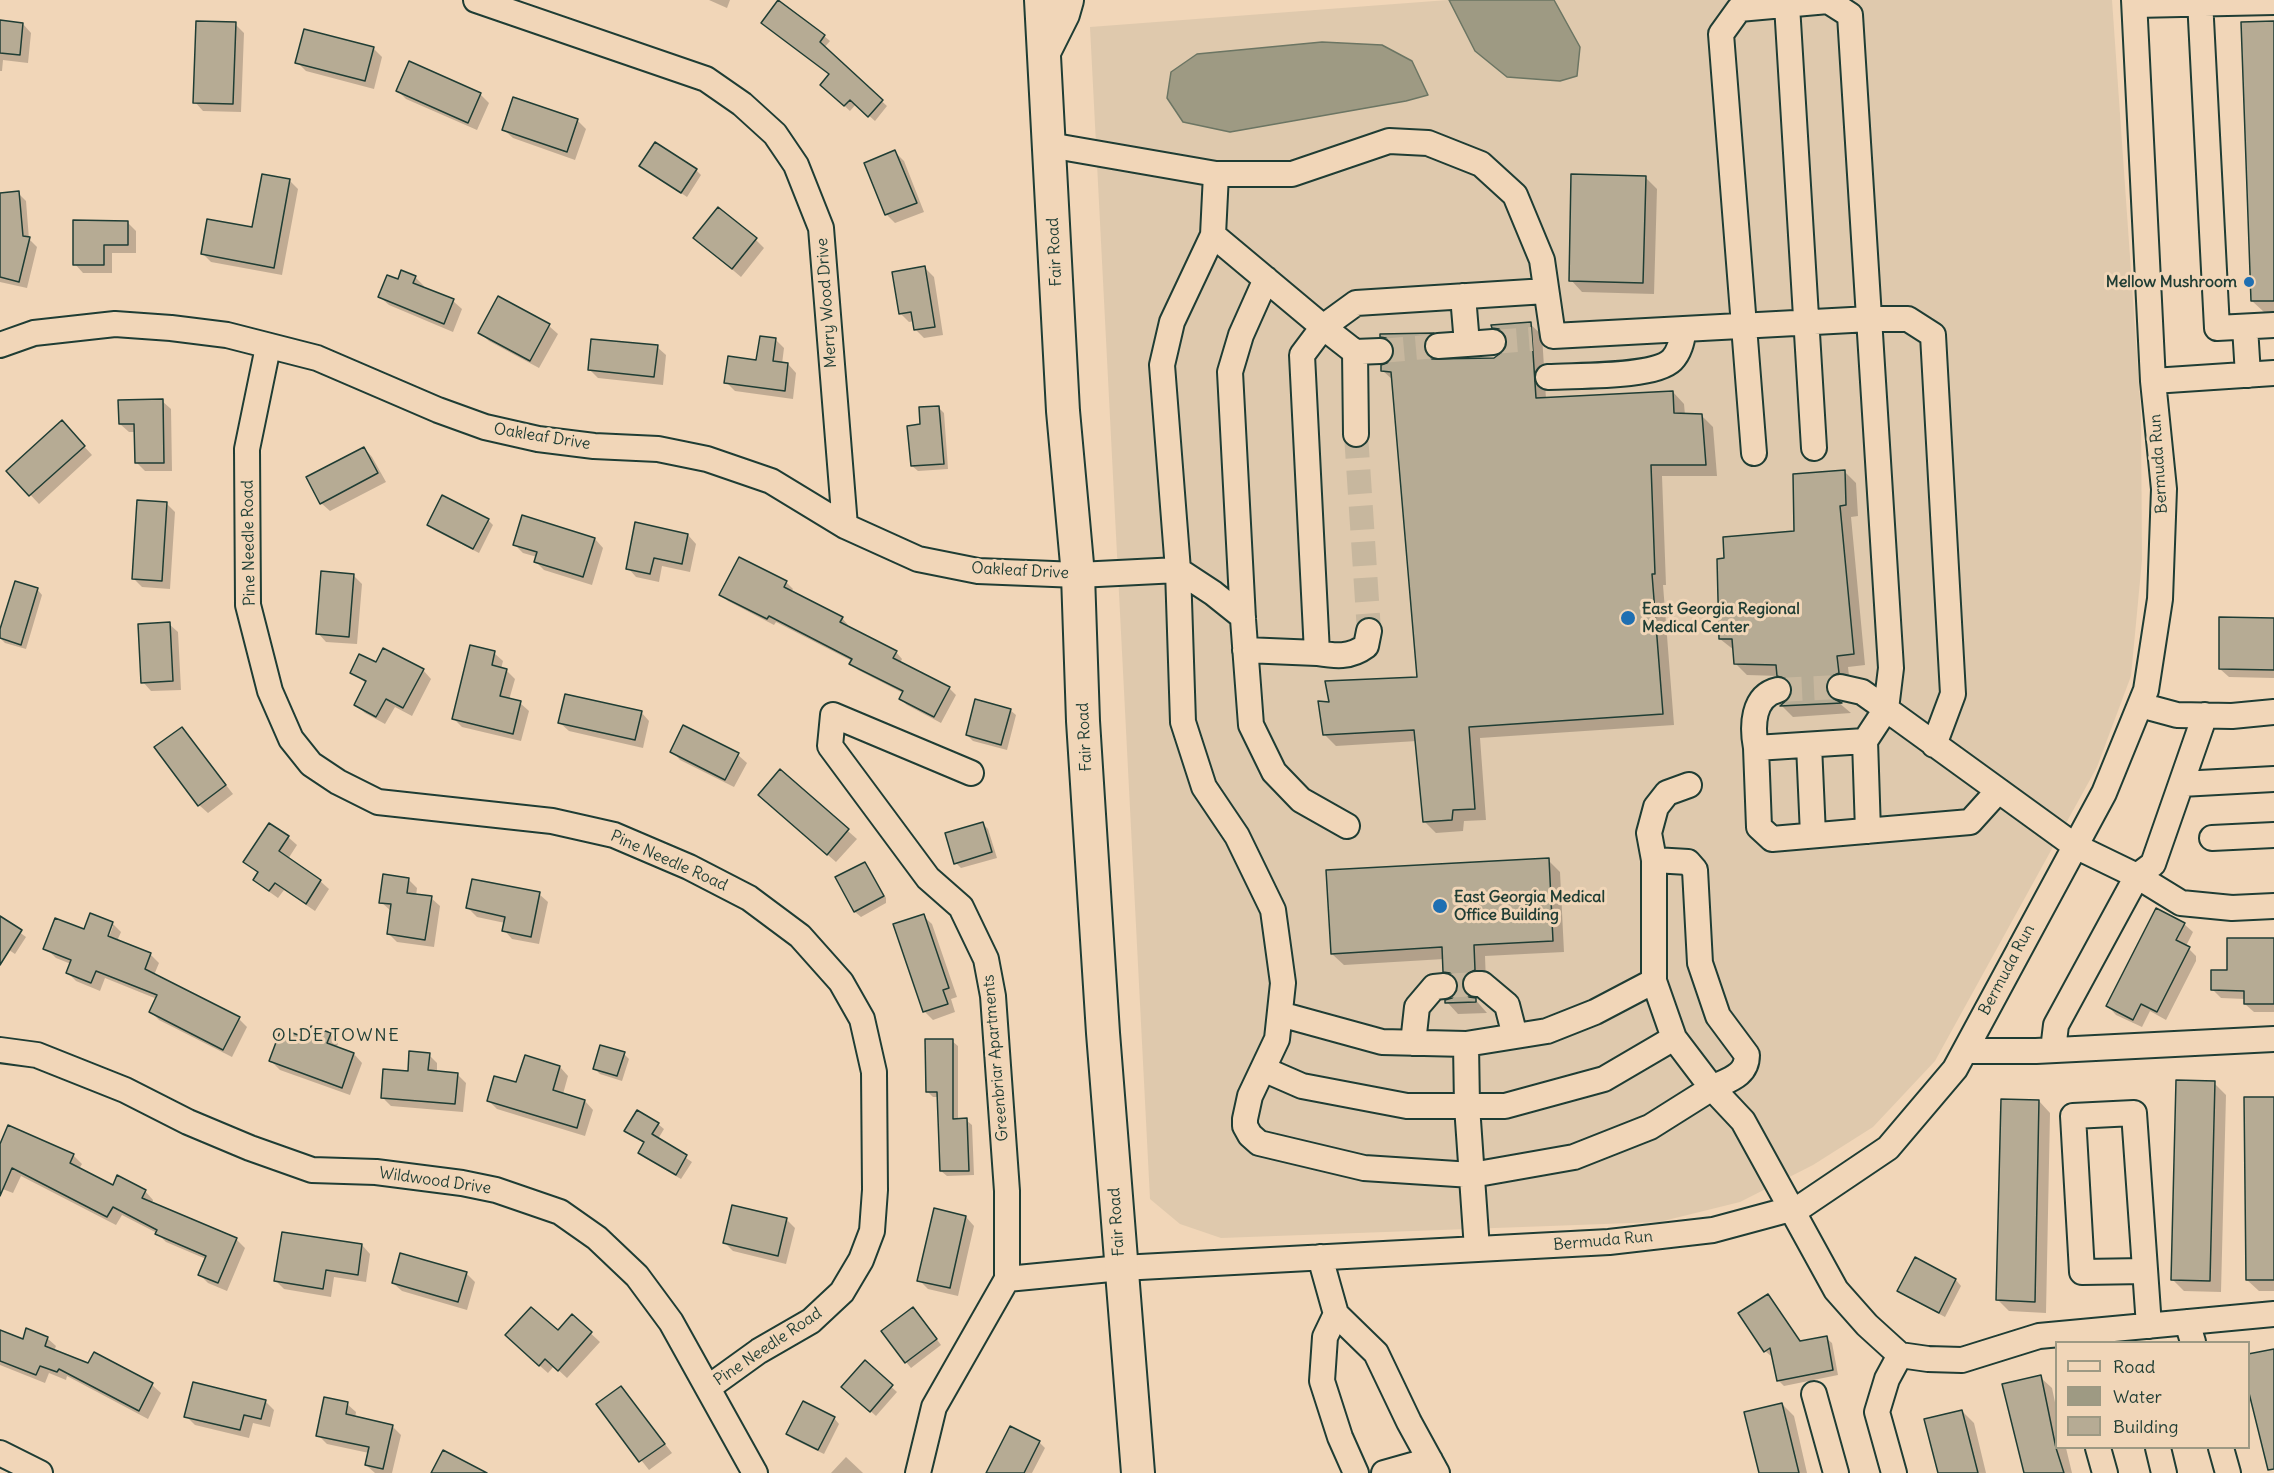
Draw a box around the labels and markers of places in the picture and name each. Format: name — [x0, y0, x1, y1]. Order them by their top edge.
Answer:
place label: Mellow Mushroom — [2106, 272, 2237, 292]
marker: Mellow Mushroom — [2242, 275, 2256, 289]
place label: East Georgia Regional Medical Center — [1642, 599, 1800, 637]
marker: East Georgia Regional Medical Center — [1619, 609, 1637, 627]
place label: East Georgia Medical Office Building — [1454, 887, 1605, 925]
marker: East Georgia Medical Office Building — [1431, 897, 1449, 915]

